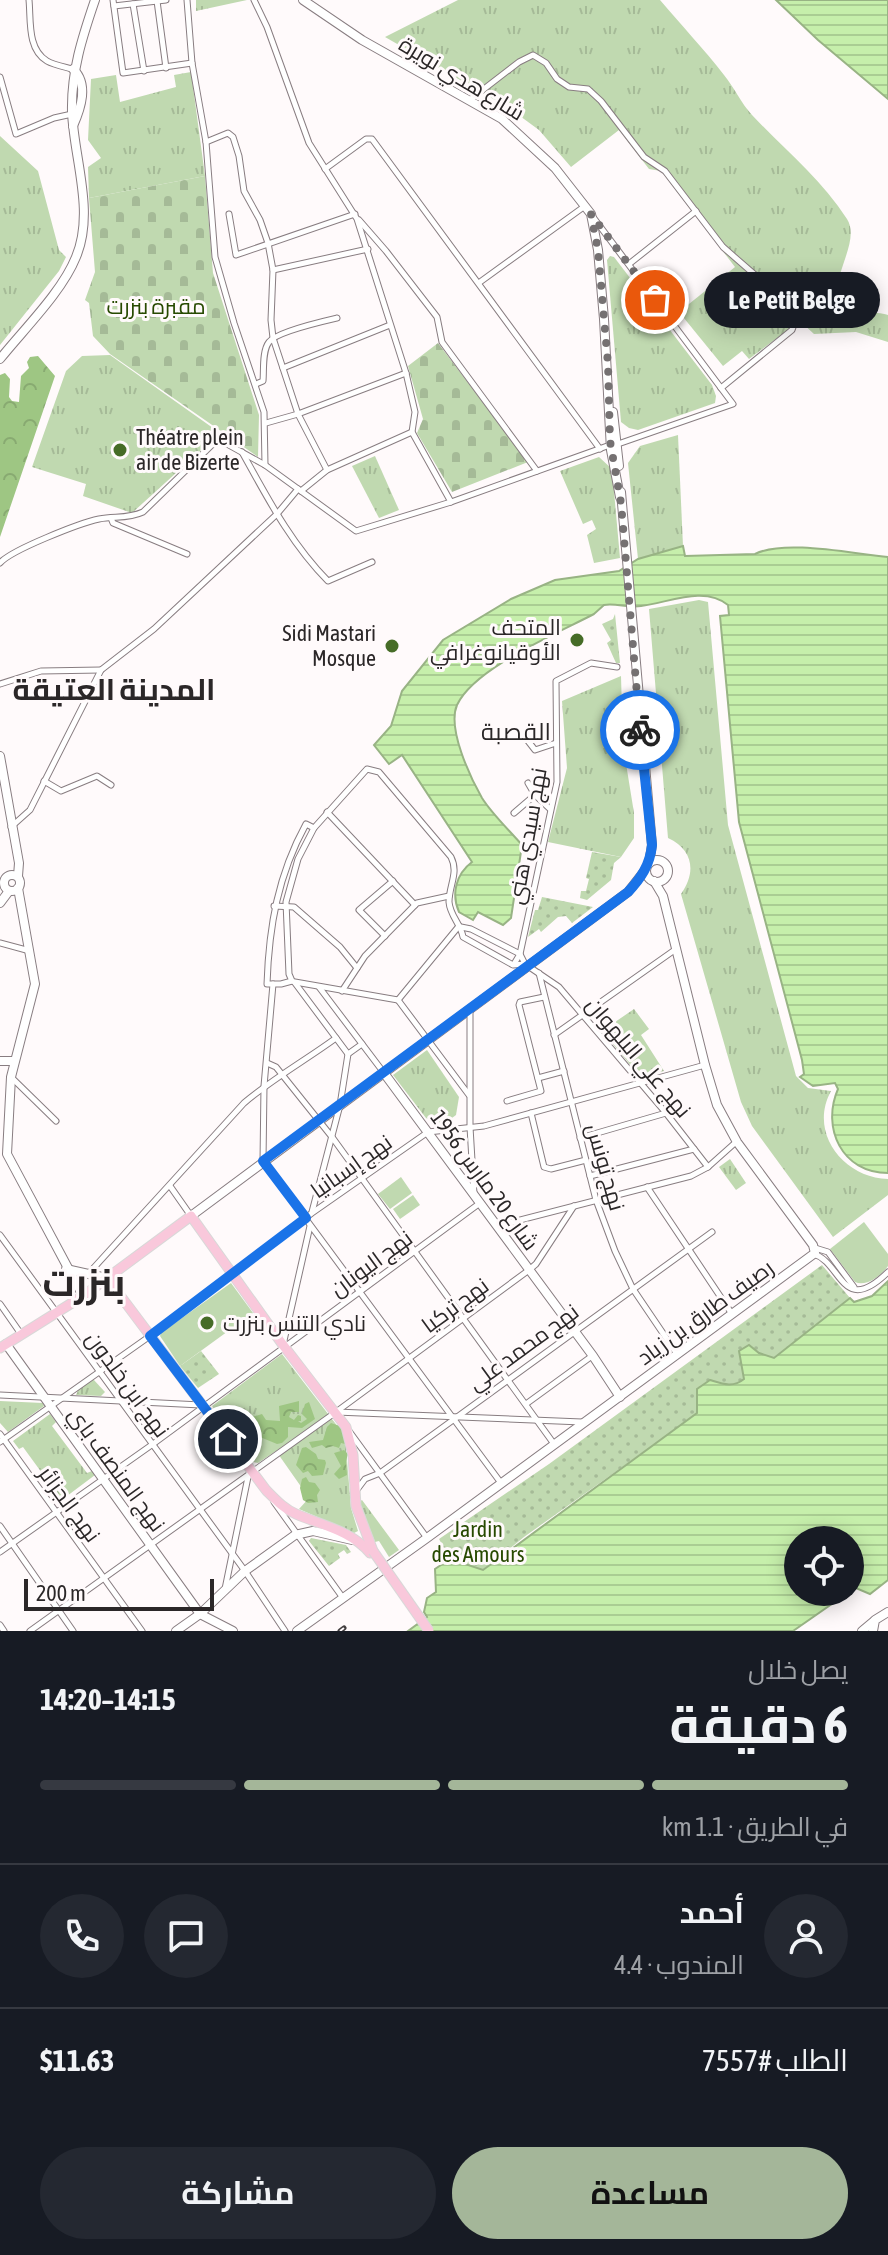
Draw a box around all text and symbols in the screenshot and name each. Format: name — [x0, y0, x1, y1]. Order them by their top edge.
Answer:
street label: شارع هدي نويرة — [393, 30, 529, 129]
pin — [621, 266, 689, 334]
callout: Le Petit Belge — [703, 272, 879, 328]
icon: bag — [633, 278, 677, 322]
text: Le Petit Belge — [728, 285, 856, 315]
park label: مقبرة بنزرت — [106, 293, 206, 319]
place label: Théatre plein air de Bizerte — [136, 424, 244, 475]
marker: Théatre plein air de Bizerte — [111, 441, 129, 459]
place label: المتحف الأوقيانوغرافي — [430, 614, 561, 669]
place label: Sidi Mastari Mosque — [282, 620, 376, 671]
marker: المتحف الأوقيانوغرافي — [568, 631, 586, 649]
marker: Sidi Mastari Mosque — [383, 637, 401, 655]
district label: المدينة العتيقة — [13, 672, 215, 707]
courier — [600, 690, 680, 770]
icon: bike — [618, 708, 662, 752]
district label: القصبة — [481, 718, 551, 745]
street label: نهج سيدي هني — [502, 766, 556, 907]
street label: نهج علي البلهوان — [578, 991, 697, 1125]
street label: شارع 20 مارس 1956 — [424, 1105, 545, 1256]
street label: نهج تونس — [579, 1121, 631, 1214]
street label: نهج إسبانيا — [305, 1129, 398, 1205]
street label: نهج اليونان — [325, 1224, 418, 1303]
street label: رصيف طارق بن زياد — [632, 1254, 779, 1371]
district label: بنزرت — [43, 1261, 125, 1306]
street label: نهج تركيا — [416, 1272, 495, 1340]
street label: نهج محمد علي — [463, 1298, 586, 1399]
place label: نادي التنس بنزرت — [223, 1310, 366, 1340]
marker: نادي التنس بنزرت — [198, 1314, 216, 1332]
street label: نهج ابن خلدون — [79, 1326, 175, 1443]
street label: نهج المنصف باي — [60, 1402, 171, 1539]
pin — [194, 1405, 262, 1473]
icon: home — [206, 1417, 250, 1461]
street label: نهج الجزائر — [31, 1459, 106, 1548]
park label: Jardin des Amours — [431, 1516, 525, 1567]
map controls — [784, 1526, 864, 1606]
button: locate — [784, 1526, 864, 1606]
scale bar — [24, 1575, 214, 1611]
text: 200 m — [36, 1580, 86, 1606]
text: يصل خلال — [748, 1655, 848, 1685]
text: 14:15–14:20 — [40, 1682, 176, 1716]
text: 6 دقيقة — [669, 1694, 848, 1754]
text: في الطريق · 1.1 km — [662, 1812, 848, 1842]
button: phone — [40, 1894, 124, 1978]
button: chat — [144, 1894, 228, 1978]
button: person — [764, 1894, 848, 1978]
text: أحمد — [680, 1895, 744, 1929]
text: المندوب · 4.4 — [614, 1950, 744, 1980]
text: $11.63 — [40, 2043, 114, 2077]
text: الطلب #7557 — [702, 2043, 848, 2077]
button: مشاركة — [40, 2147, 436, 2239]
button: مساعدة — [452, 2147, 848, 2239]

